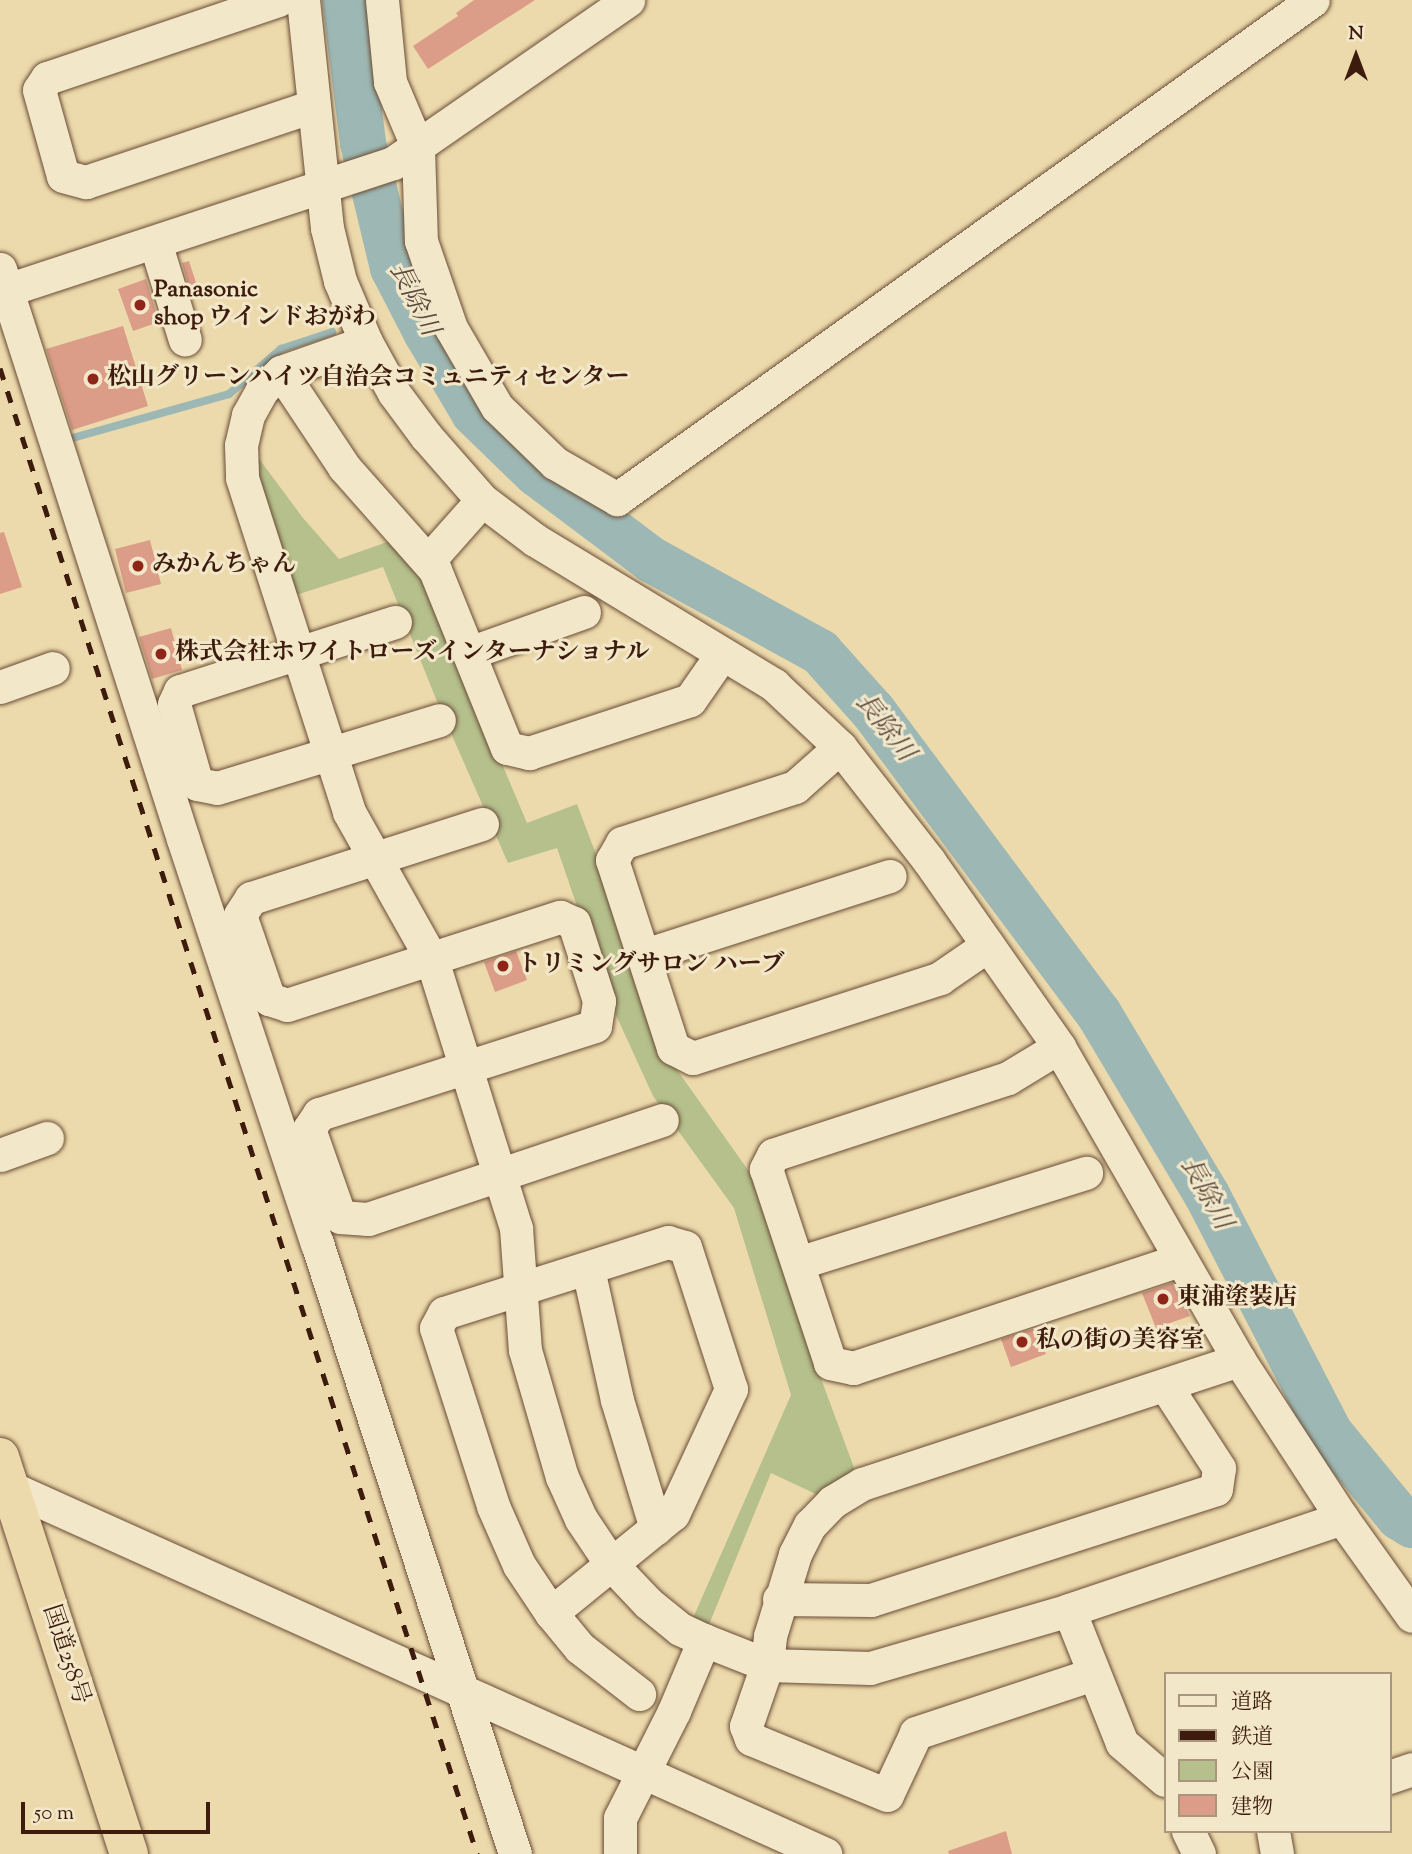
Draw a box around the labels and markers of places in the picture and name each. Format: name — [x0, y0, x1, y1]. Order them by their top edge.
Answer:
place label: Panasonic shop ウインドおがわ — [154, 277, 377, 333]
marker: Panasonic shop ウインドおがわ — [132, 297, 148, 313]
place label: 松山グリーンハイツ自治会コミュニティセンター — [107, 365, 635, 393]
marker: 松山グリーンハイツ自治会コミュニティセンター — [85, 371, 101, 387]
place label: みかんちゃん — [152, 552, 296, 580]
marker: みかんちゃん — [130, 558, 146, 574]
place label: 株式会社ホワイトローズインターナショナル — [175, 640, 655, 668]
marker: 株式会社ホワイトローズインターナショナル — [153, 646, 169, 662]
place label: トリミングサロン ハーブ — [517, 952, 786, 980]
marker: トリミングサロン ハーブ — [495, 958, 511, 974]
place label: 東浦塗装店 — [1177, 1285, 1297, 1313]
marker: 東浦塗装店 — [1155, 1291, 1171, 1307]
place label: 私の街の美容室 — [1036, 1328, 1204, 1356]
marker: 私の街の美容室 — [1014, 1334, 1030, 1350]

